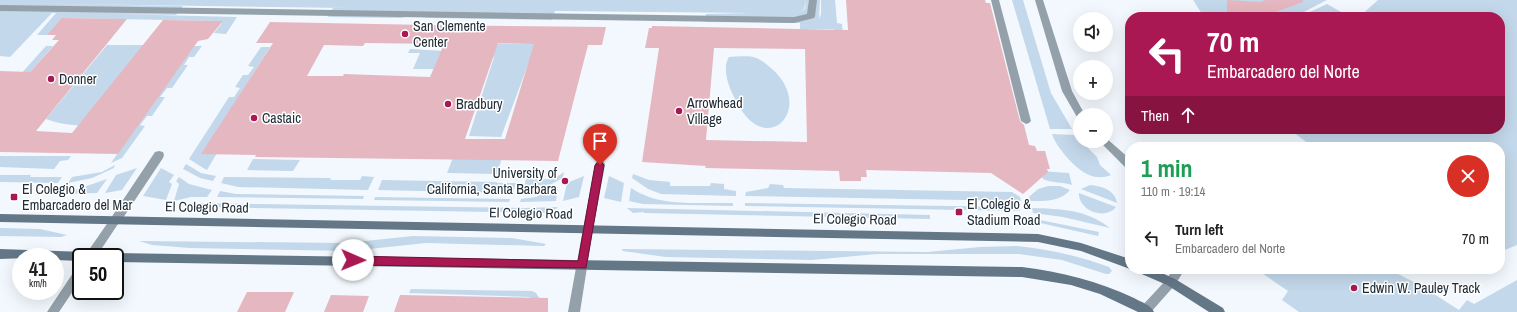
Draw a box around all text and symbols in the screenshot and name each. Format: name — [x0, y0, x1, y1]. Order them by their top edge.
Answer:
map controls — [1073, 12, 1113, 148]
button: sound — [1073, 12, 1113, 52]
place label: San Clemente Center — [413, 17, 486, 51]
text: 70 m — [1207, 23, 1259, 61]
icon: left — [1141, 28, 1193, 80]
marker: San Clemente Center — [400, 29, 410, 39]
text: Embarcadero del Norte — [1207, 59, 1360, 84]
button: + — [1073, 60, 1113, 100]
place label: Donner — [59, 70, 97, 88]
marker: Donner — [46, 74, 56, 84]
place label: Arrowhead Village — [686, 94, 743, 128]
place label: Bradbury — [456, 95, 503, 113]
marker: Bradbury — [443, 99, 453, 109]
icon: ahead — [1177, 104, 1199, 126]
text: Then — [1141, 105, 1169, 126]
marker: Arrowhead Village — [674, 106, 684, 116]
button: − — [1073, 108, 1113, 148]
place label: Castaic — [262, 109, 301, 127]
marker: Castaic — [249, 113, 259, 123]
pin — [583, 124, 617, 165]
icon: arrive — [589, 130, 611, 152]
text: 1 min — [1141, 152, 1192, 184]
button: close — [1447, 155, 1489, 197]
place label: University of California, Santa Barbara — [427, 164, 558, 198]
marker: University of California, Santa Barbara — [560, 176, 570, 186]
place label: El Colegio & Embarcadero del Mar — [22, 180, 133, 214]
text: 110 m · 19:14 — [1141, 183, 1205, 200]
marker: El Colegio & Embarcadero del Mar — [9, 192, 19, 202]
place label: El Colegio & Stadium Road — [967, 195, 1040, 229]
street label: El Colegio Road — [165, 197, 249, 217]
street label: El Colegio Road — [489, 203, 573, 223]
marker: El Colegio & Stadium Road — [954, 207, 964, 217]
street label: El Colegio Road — [813, 209, 897, 229]
text: Turn left — [1175, 219, 1223, 240]
icon: left — [1141, 227, 1163, 249]
text: 70 m — [1462, 228, 1489, 249]
position arrow — [332, 239, 374, 281]
text: Embarcadero del Norte — [1175, 240, 1285, 257]
speed limit sign: 50 — [72, 248, 124, 300]
text: 41 — [29, 255, 47, 282]
text: km/h — [29, 277, 47, 290]
place label: Edwin W. Pauley Track — [1362, 279, 1480, 297]
marker: Edwin W. Pauley Track — [1349, 283, 1359, 293]

